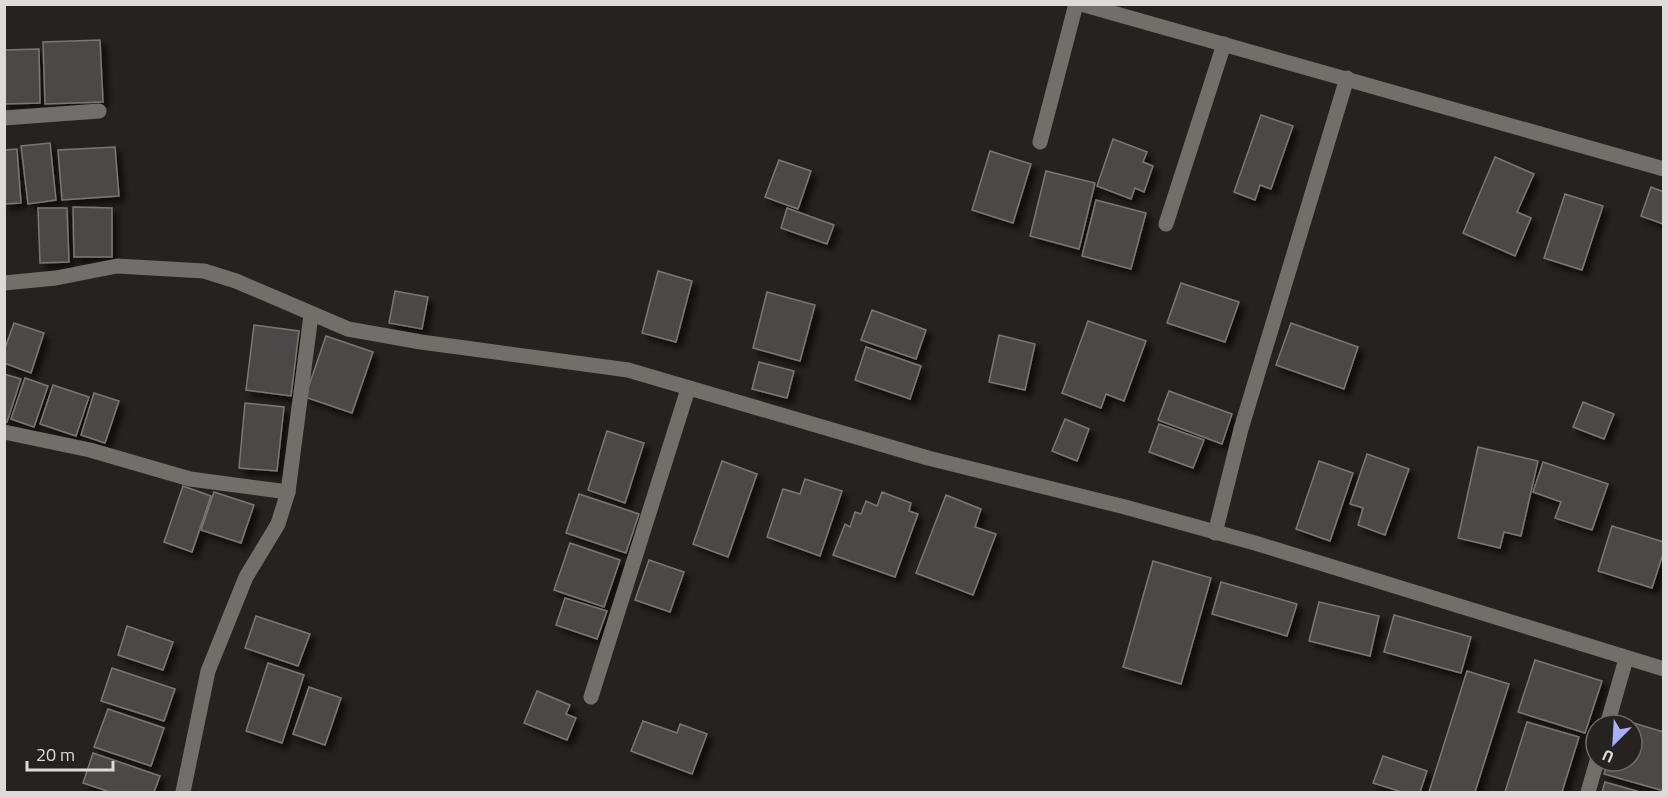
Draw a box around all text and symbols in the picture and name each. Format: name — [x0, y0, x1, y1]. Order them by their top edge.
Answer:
north arrow — [1584, 713, 1644, 773]
scale bar — [27, 734, 112, 772]
text: 20 m — [36, 741, 75, 768]
text: U — [1598, 744, 1618, 770]

